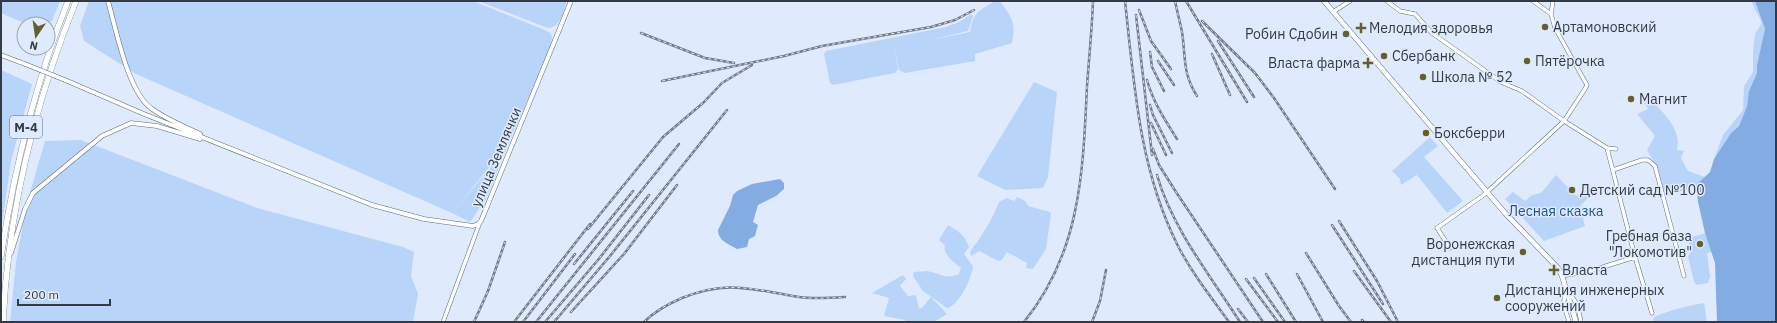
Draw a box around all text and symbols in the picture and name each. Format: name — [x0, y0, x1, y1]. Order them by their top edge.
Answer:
north arrow — [16, 16, 56, 56]
place label: Артамоновский — [1553, 18, 1657, 36]
place label: Мелодия здоровья — [1369, 19, 1493, 37]
marker: Артамоновский — [1540, 22, 1550, 32]
marker: Мелодия здоровья — [1356, 23, 1366, 33]
place label: Робин Сдобин — [1245, 25, 1338, 43]
marker: Робин Сдобин — [1341, 29, 1351, 39]
text: N — [28, 38, 39, 53]
place label: Сбербанк — [1392, 47, 1456, 65]
marker: Сбербанк — [1379, 51, 1389, 61]
place label: Пятёрочка — [1535, 52, 1605, 70]
place label: Власта фарма — [1268, 54, 1361, 72]
marker: Пятёрочка — [1522, 56, 1532, 66]
marker: Власта фарма — [1363, 58, 1373, 68]
place label: Школа № 52 — [1431, 68, 1513, 86]
marker: Школа № 52 — [1418, 72, 1428, 82]
place label: Магнит — [1639, 90, 1687, 108]
marker: Магнит — [1626, 94, 1636, 104]
street label: улица Землячки — [467, 104, 525, 210]
road number: М-4 — [10, 116, 42, 138]
place label: Боксберри — [1434, 124, 1505, 142]
marker: Боксберри — [1421, 128, 1431, 138]
place label: Детский сад №100 — [1580, 181, 1705, 199]
marker: Детский сад №100 — [1567, 185, 1577, 195]
park label: Лесная сказка — [1509, 202, 1604, 220]
place label: Гребная база "Локомотив" — [1606, 227, 1693, 261]
place label: Воронежская дистанция пути — [1412, 235, 1515, 269]
marker: Гребная база "Локомотив" — [1695, 239, 1705, 249]
marker: Воронежская дистанция пути — [1518, 247, 1528, 257]
place label: Власта — [1562, 261, 1608, 279]
marker: Власта — [1549, 265, 1559, 275]
scale bar — [18, 281, 110, 307]
place label: Дистанция инженерных сооружений — [1505, 281, 1664, 315]
text: 200 m — [24, 287, 59, 302]
marker: Дистанция инженерных сооружений — [1492, 293, 1502, 303]

